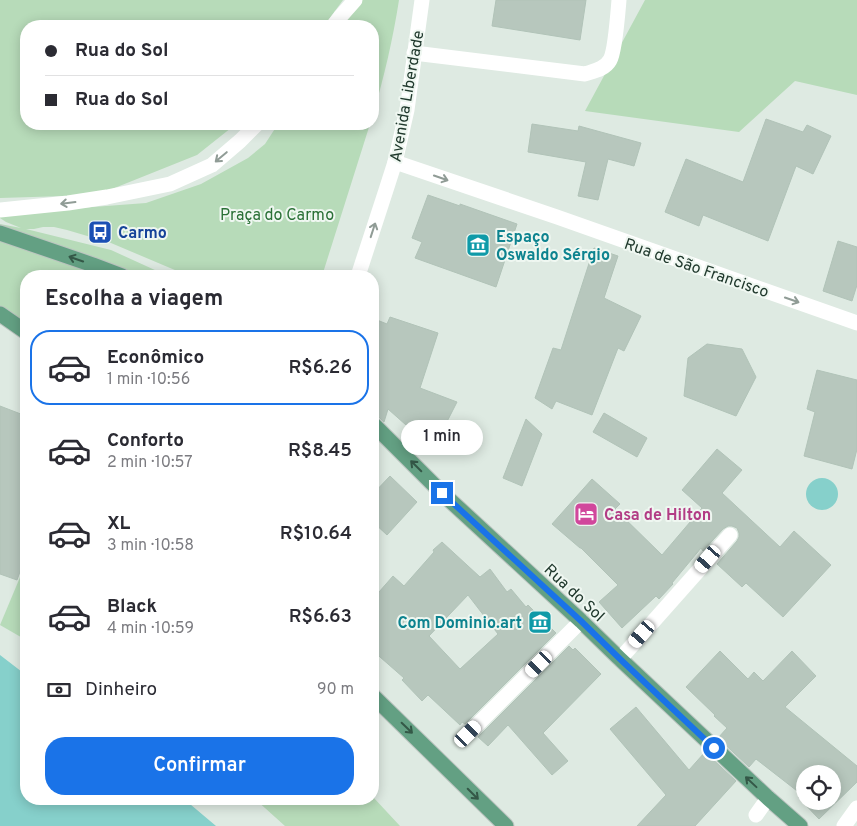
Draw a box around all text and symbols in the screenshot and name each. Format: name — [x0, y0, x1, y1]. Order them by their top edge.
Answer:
street label: Avenida Liberdade — [387, 29, 429, 164]
text: Rua do Sol — [75, 39, 168, 63]
text: Rua do Sol — [75, 88, 168, 112]
one-way arrow — [215, 152, 228, 163]
one-way arrow — [432, 174, 448, 183]
one-way arrow — [60, 198, 76, 208]
park label: Praça do Carmo — [220, 206, 334, 226]
bus stop icon: Carmo — [87, 219, 113, 245]
one-way arrow — [369, 222, 379, 238]
place label: Carmo — [118, 224, 167, 244]
place label: Espaço Oswaldo Sérgio — [496, 228, 610, 266]
museum icon: Espaço Oswaldo Sérgio — [465, 232, 491, 258]
street label: Rua de São Francisco — [621, 235, 771, 303]
one-way arrow — [69, 254, 84, 263]
text: Escolha a viagem — [45, 286, 223, 313]
one-way arrow — [784, 296, 800, 305]
icon: car — [47, 345, 92, 390]
text: Econômico — [107, 346, 204, 370]
text: R$6.26 — [288, 356, 352, 380]
text: 1 min · 10:56 — [107, 370, 190, 390]
callout: 1 min — [401, 420, 483, 456]
text: 1 min — [423, 427, 461, 447]
icon: car — [47, 428, 92, 473]
text: Conforto — [107, 429, 184, 453]
text: R$8.45 — [288, 439, 352, 463]
text: 2 min · 10:57 — [107, 453, 193, 473]
one-way arrow — [410, 461, 422, 473]
route end — [431, 482, 453, 504]
hotel icon: Casa de Hilton — [573, 501, 599, 527]
place label: Casa de Hilton — [604, 506, 711, 526]
icon: car — [47, 511, 92, 556]
text: XL — [107, 512, 130, 536]
text: R$10.64 — [280, 522, 352, 546]
text: 3 min · 10:58 — [107, 536, 194, 556]
car — [692, 543, 723, 575]
street label: Rua do Sol — [539, 560, 608, 627]
icon: car — [47, 594, 92, 639]
text: Black — [107, 595, 157, 619]
text: R$6.63 — [289, 605, 352, 629]
museum icon: Com Dominio.art — [527, 609, 553, 635]
place label: Com Dominio.art — [397, 614, 522, 634]
car — [626, 618, 657, 650]
text: 4 min · 10:59 — [107, 619, 194, 639]
car — [523, 648, 554, 680]
icon: cash — [45, 676, 73, 704]
text: Dinheiro — [85, 678, 157, 702]
text: 90 m — [317, 680, 354, 700]
car — [452, 718, 483, 750]
one-way arrow — [400, 722, 413, 734]
button: Confirmar — [45, 737, 354, 795]
route start — [703, 737, 725, 759]
map controls — [796, 765, 841, 810]
button: locate — [796, 765, 841, 810]
one-way arrow — [744, 776, 757, 788]
one-way arrow — [467, 787, 479, 799]

